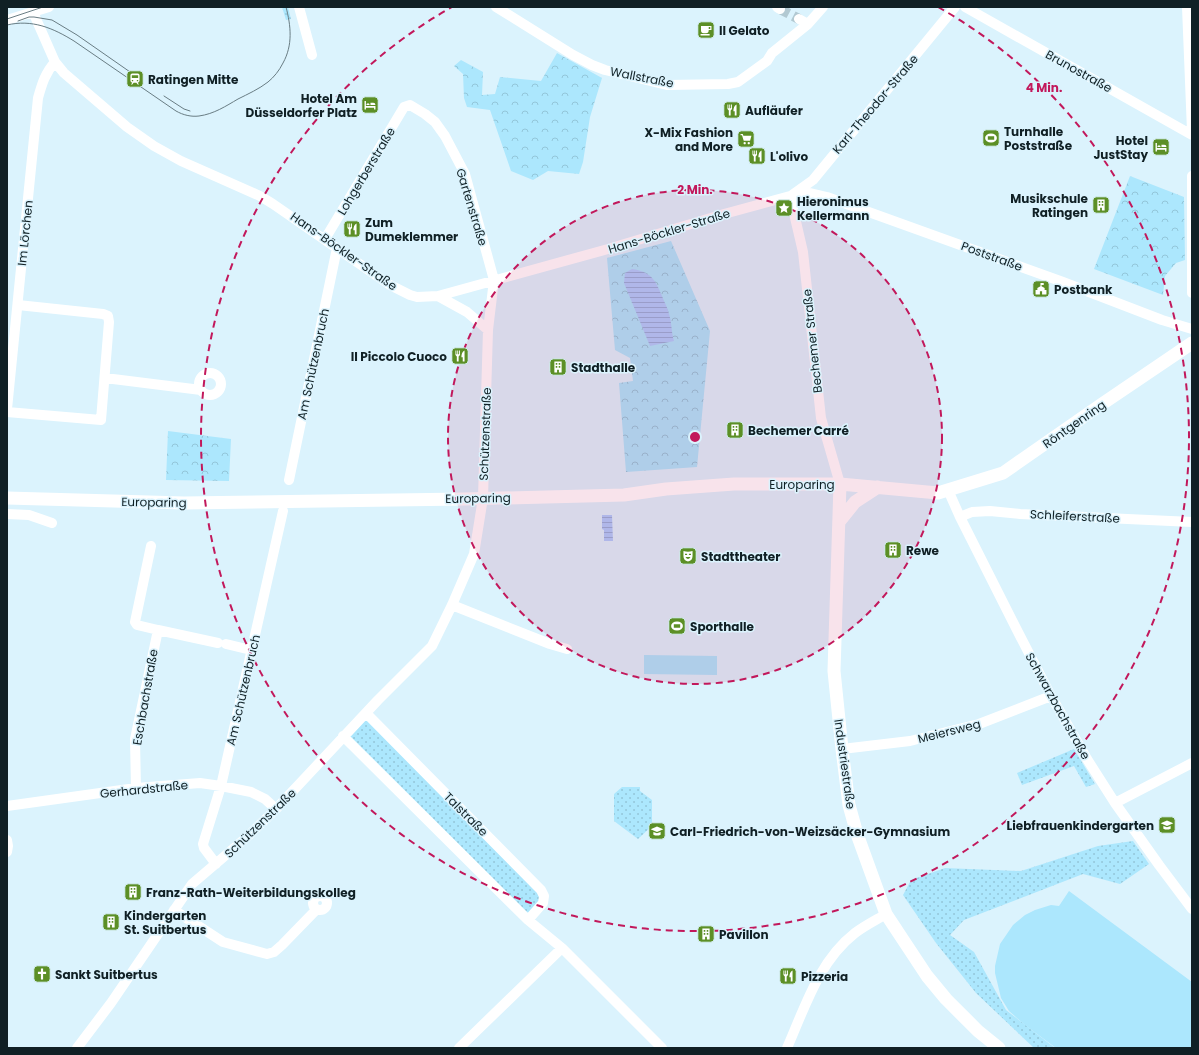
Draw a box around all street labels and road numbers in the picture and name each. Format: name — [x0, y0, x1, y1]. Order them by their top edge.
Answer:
street label: Brunostraße — [1043, 46, 1115, 96]
street label: Karl-Theodor-Straße — [828, 51, 922, 157]
street label: Wallstraße — [609, 62, 675, 92]
street label: Lohgerberstraße — [333, 124, 399, 218]
street label: Gartenstraße — [452, 166, 492, 248]
street label: Im Lörchen — [13, 199, 37, 267]
street label: Hans-Böckler-Straße — [606, 204, 732, 258]
street label: Hans-Böckler-Straße — [287, 208, 401, 294]
street label: Poststraße — [959, 237, 1025, 275]
street label: Bechemer Straße — [798, 288, 826, 394]
street label: Am Schützenbruch — [293, 307, 333, 421]
street label: Schützenstraße — [475, 387, 495, 481]
street label: Röntgenring — [1039, 396, 1109, 452]
street label: Europaring — [769, 476, 835, 493]
street label: Europaring — [445, 489, 511, 507]
street label: Europaring — [121, 493, 187, 511]
street label: Schleiferstraße — [1030, 505, 1120, 527]
street label: Am Schützenbruch — [222, 633, 264, 747]
street label: Eschbachstraße — [128, 648, 162, 746]
street label: Schwarzbachstraße — [1021, 649, 1095, 763]
street label: Meiersweg — [916, 715, 982, 747]
street label: Industriestraße — [830, 718, 860, 810]
street label: Gerhardstraße — [99, 776, 189, 802]
street label: Schützenstraße — [220, 784, 300, 862]
street label: Talstraße — [440, 788, 492, 840]

